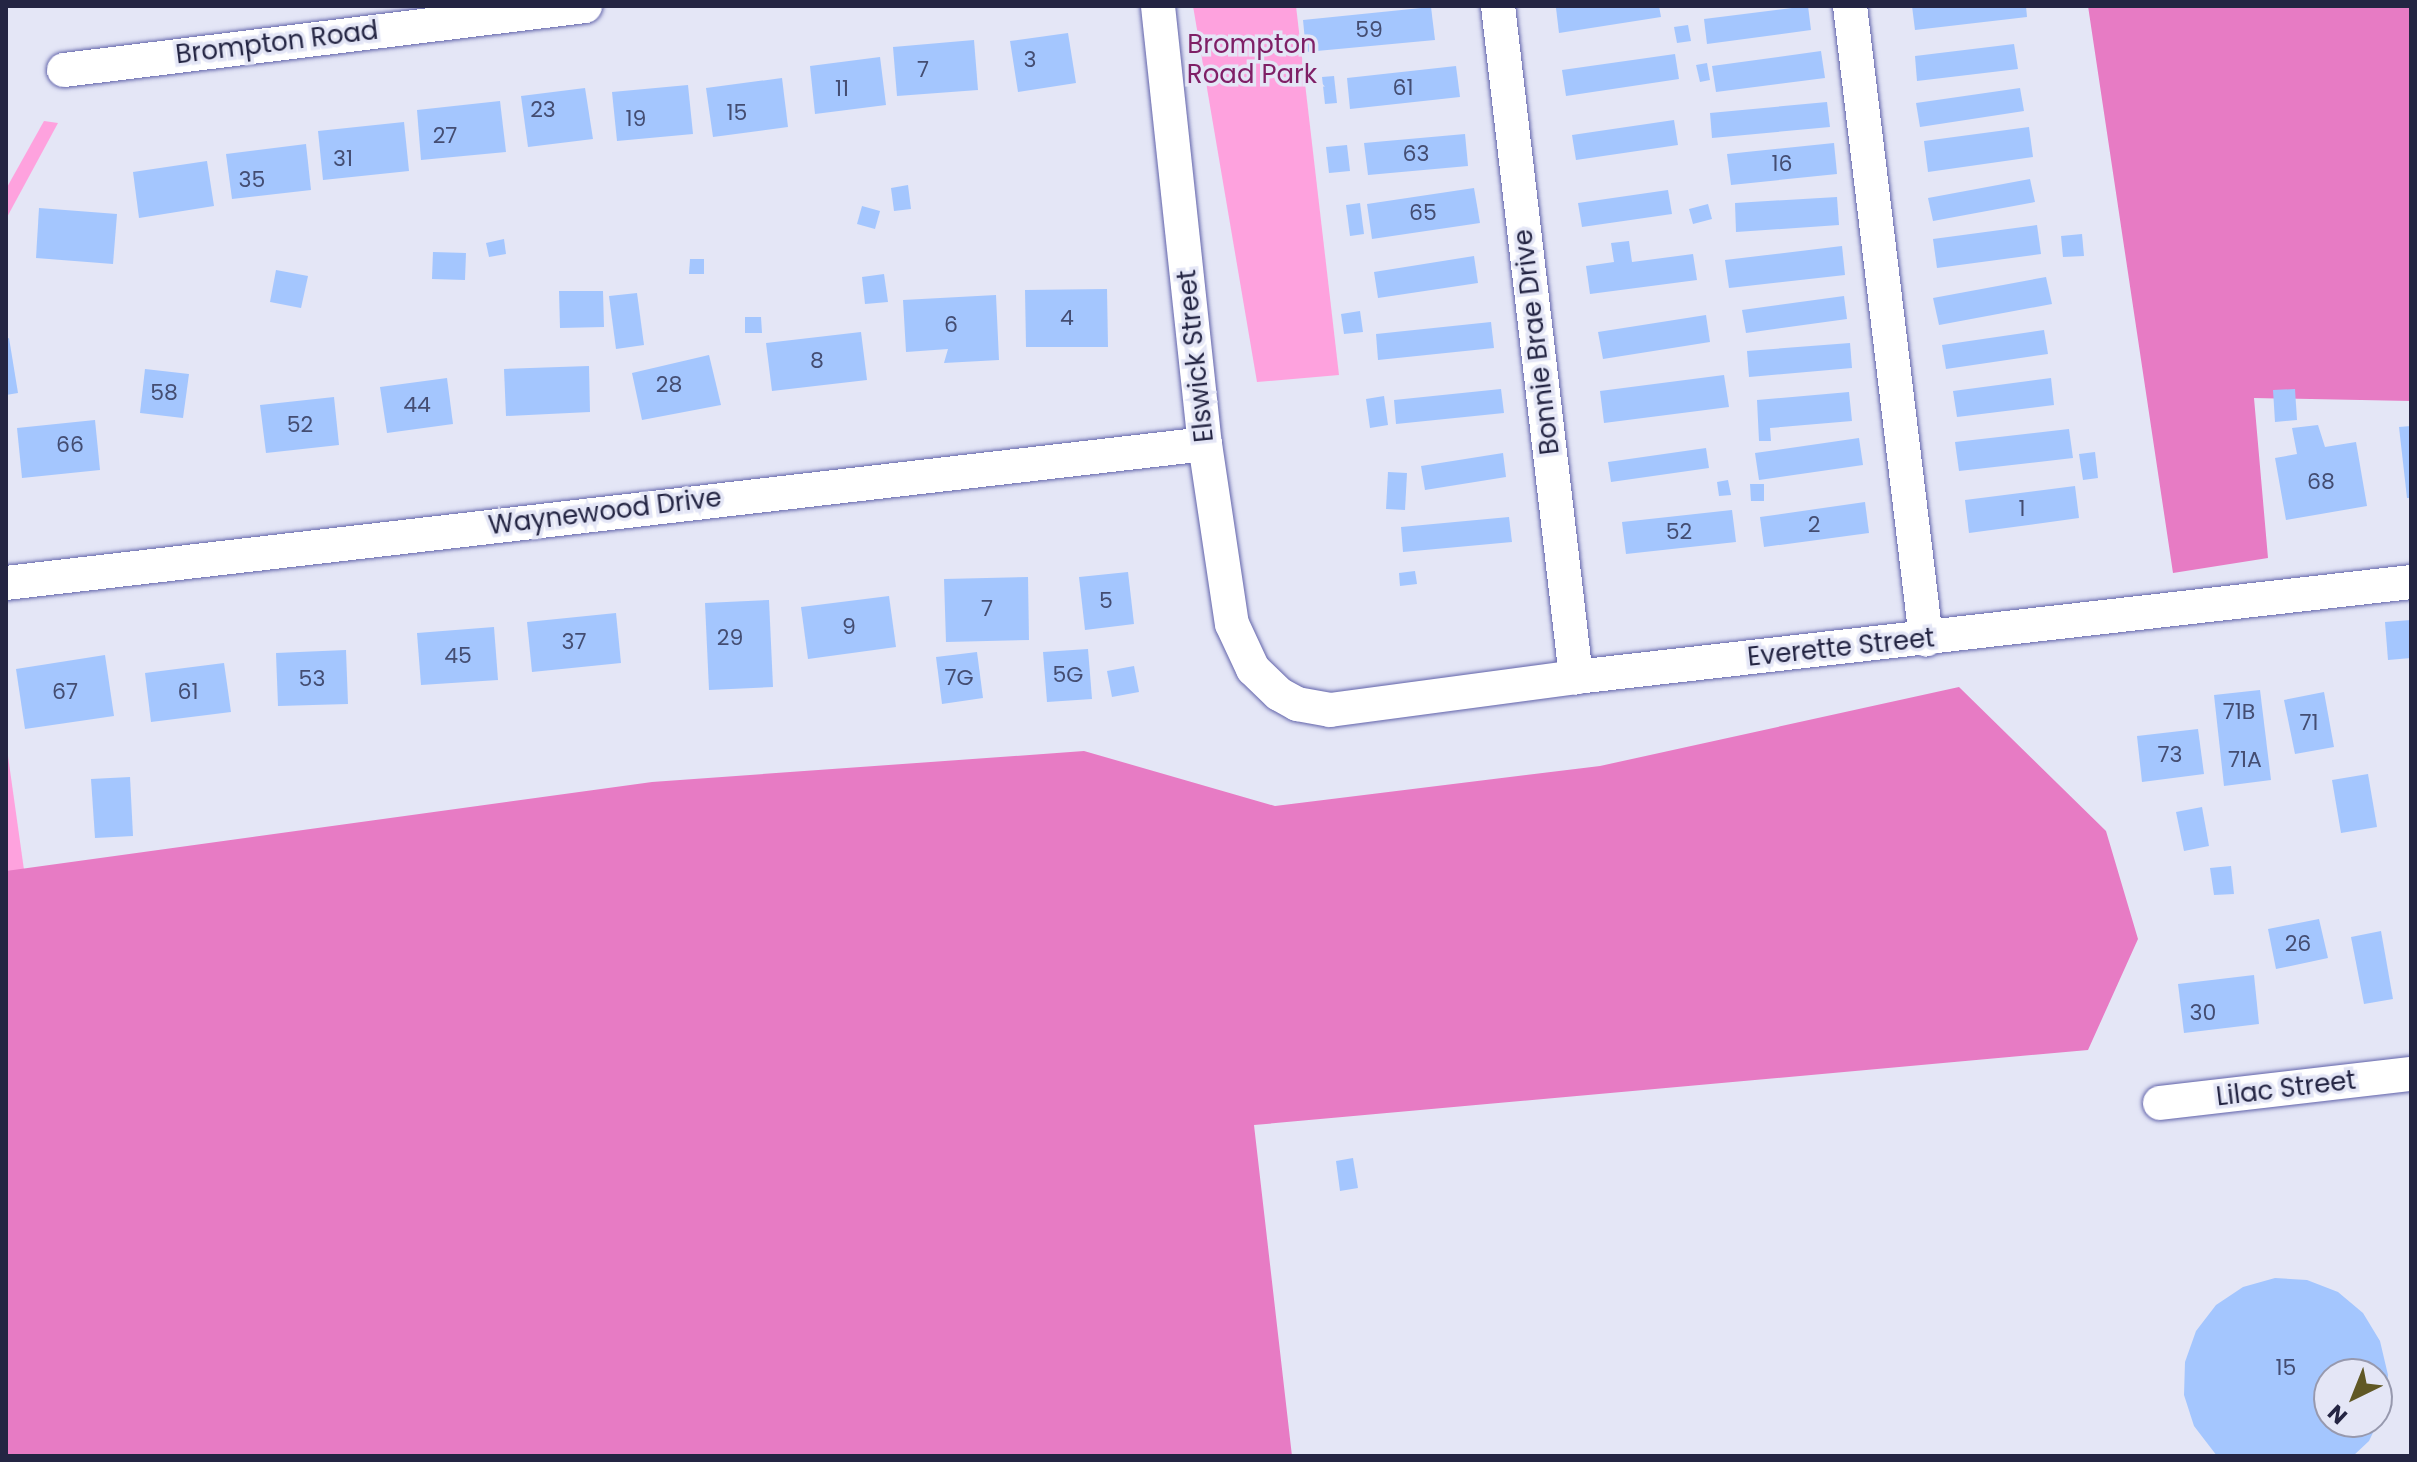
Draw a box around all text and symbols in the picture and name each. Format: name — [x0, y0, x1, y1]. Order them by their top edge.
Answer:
street label: Brompton Road — [174, 15, 380, 71]
house number: 59 — [1355, 17, 1383, 43]
park label: Brompton Road Park — [1187, 29, 1317, 90]
house number: 3 — [1024, 47, 1036, 73]
house number: 7 — [917, 57, 929, 83]
house number: 61 — [1392, 75, 1414, 101]
house number: 11 — [835, 76, 849, 102]
house number: 23 — [530, 97, 556, 123]
house number: 15 — [727, 100, 747, 126]
house number: 19 — [626, 106, 646, 132]
house number: 27 — [433, 123, 457, 149]
house number: 63 — [1403, 141, 1429, 167]
house number: 31 — [333, 146, 353, 172]
house number: 16 — [1771, 151, 1793, 177]
house number: 35 — [239, 167, 265, 193]
house number: 65 — [1409, 200, 1437, 226]
street label: Bonnie Brae Drive — [1508, 228, 1566, 456]
street label: Elswick Street — [1171, 268, 1221, 444]
house number: 4 — [1060, 305, 1074, 331]
house number: 6 — [944, 312, 958, 338]
house number: 8 — [810, 348, 824, 374]
house number: 28 — [656, 372, 682, 398]
house number: 58 — [150, 380, 178, 406]
house number: 44 — [403, 392, 431, 418]
house number: 52 — [287, 412, 313, 438]
house number: 66 — [56, 432, 84, 458]
house number: 68 — [2307, 469, 2335, 495]
street label: Waynewood Drive — [487, 482, 723, 542]
house number: 1 — [2018, 496, 2026, 522]
house number: 2 — [1808, 512, 1820, 538]
house number: 52 — [1666, 519, 1692, 545]
house number: 5 — [1099, 588, 1113, 614]
house number: 7 — [981, 596, 993, 622]
house number: 9 — [842, 614, 856, 640]
street label: Everette Street — [1746, 623, 1936, 673]
house number: 29 — [717, 625, 743, 651]
house number: 37 — [562, 629, 586, 655]
house number: 45 — [444, 643, 472, 669]
house number: 5G — [1053, 662, 1083, 688]
house number: 7G — [944, 665, 974, 691]
house number: 53 — [299, 666, 325, 692]
house number: 67 — [52, 679, 78, 705]
house number: 61 — [177, 679, 199, 705]
house number: 71B — [2223, 699, 2255, 725]
house number: 71 — [2299, 710, 2319, 736]
house number: 73 — [2158, 742, 2182, 768]
house number: 71A — [2228, 747, 2262, 773]
house number: 26 — [2285, 931, 2311, 957]
house number: 30 — [2190, 1000, 2216, 1026]
street label: Lilac Street — [2214, 1065, 2358, 1113]
house number: 15 — [2276, 1355, 2296, 1381]
north arrow — [2313, 1358, 2393, 1438]
text: N — [2321, 1397, 2354, 1431]

